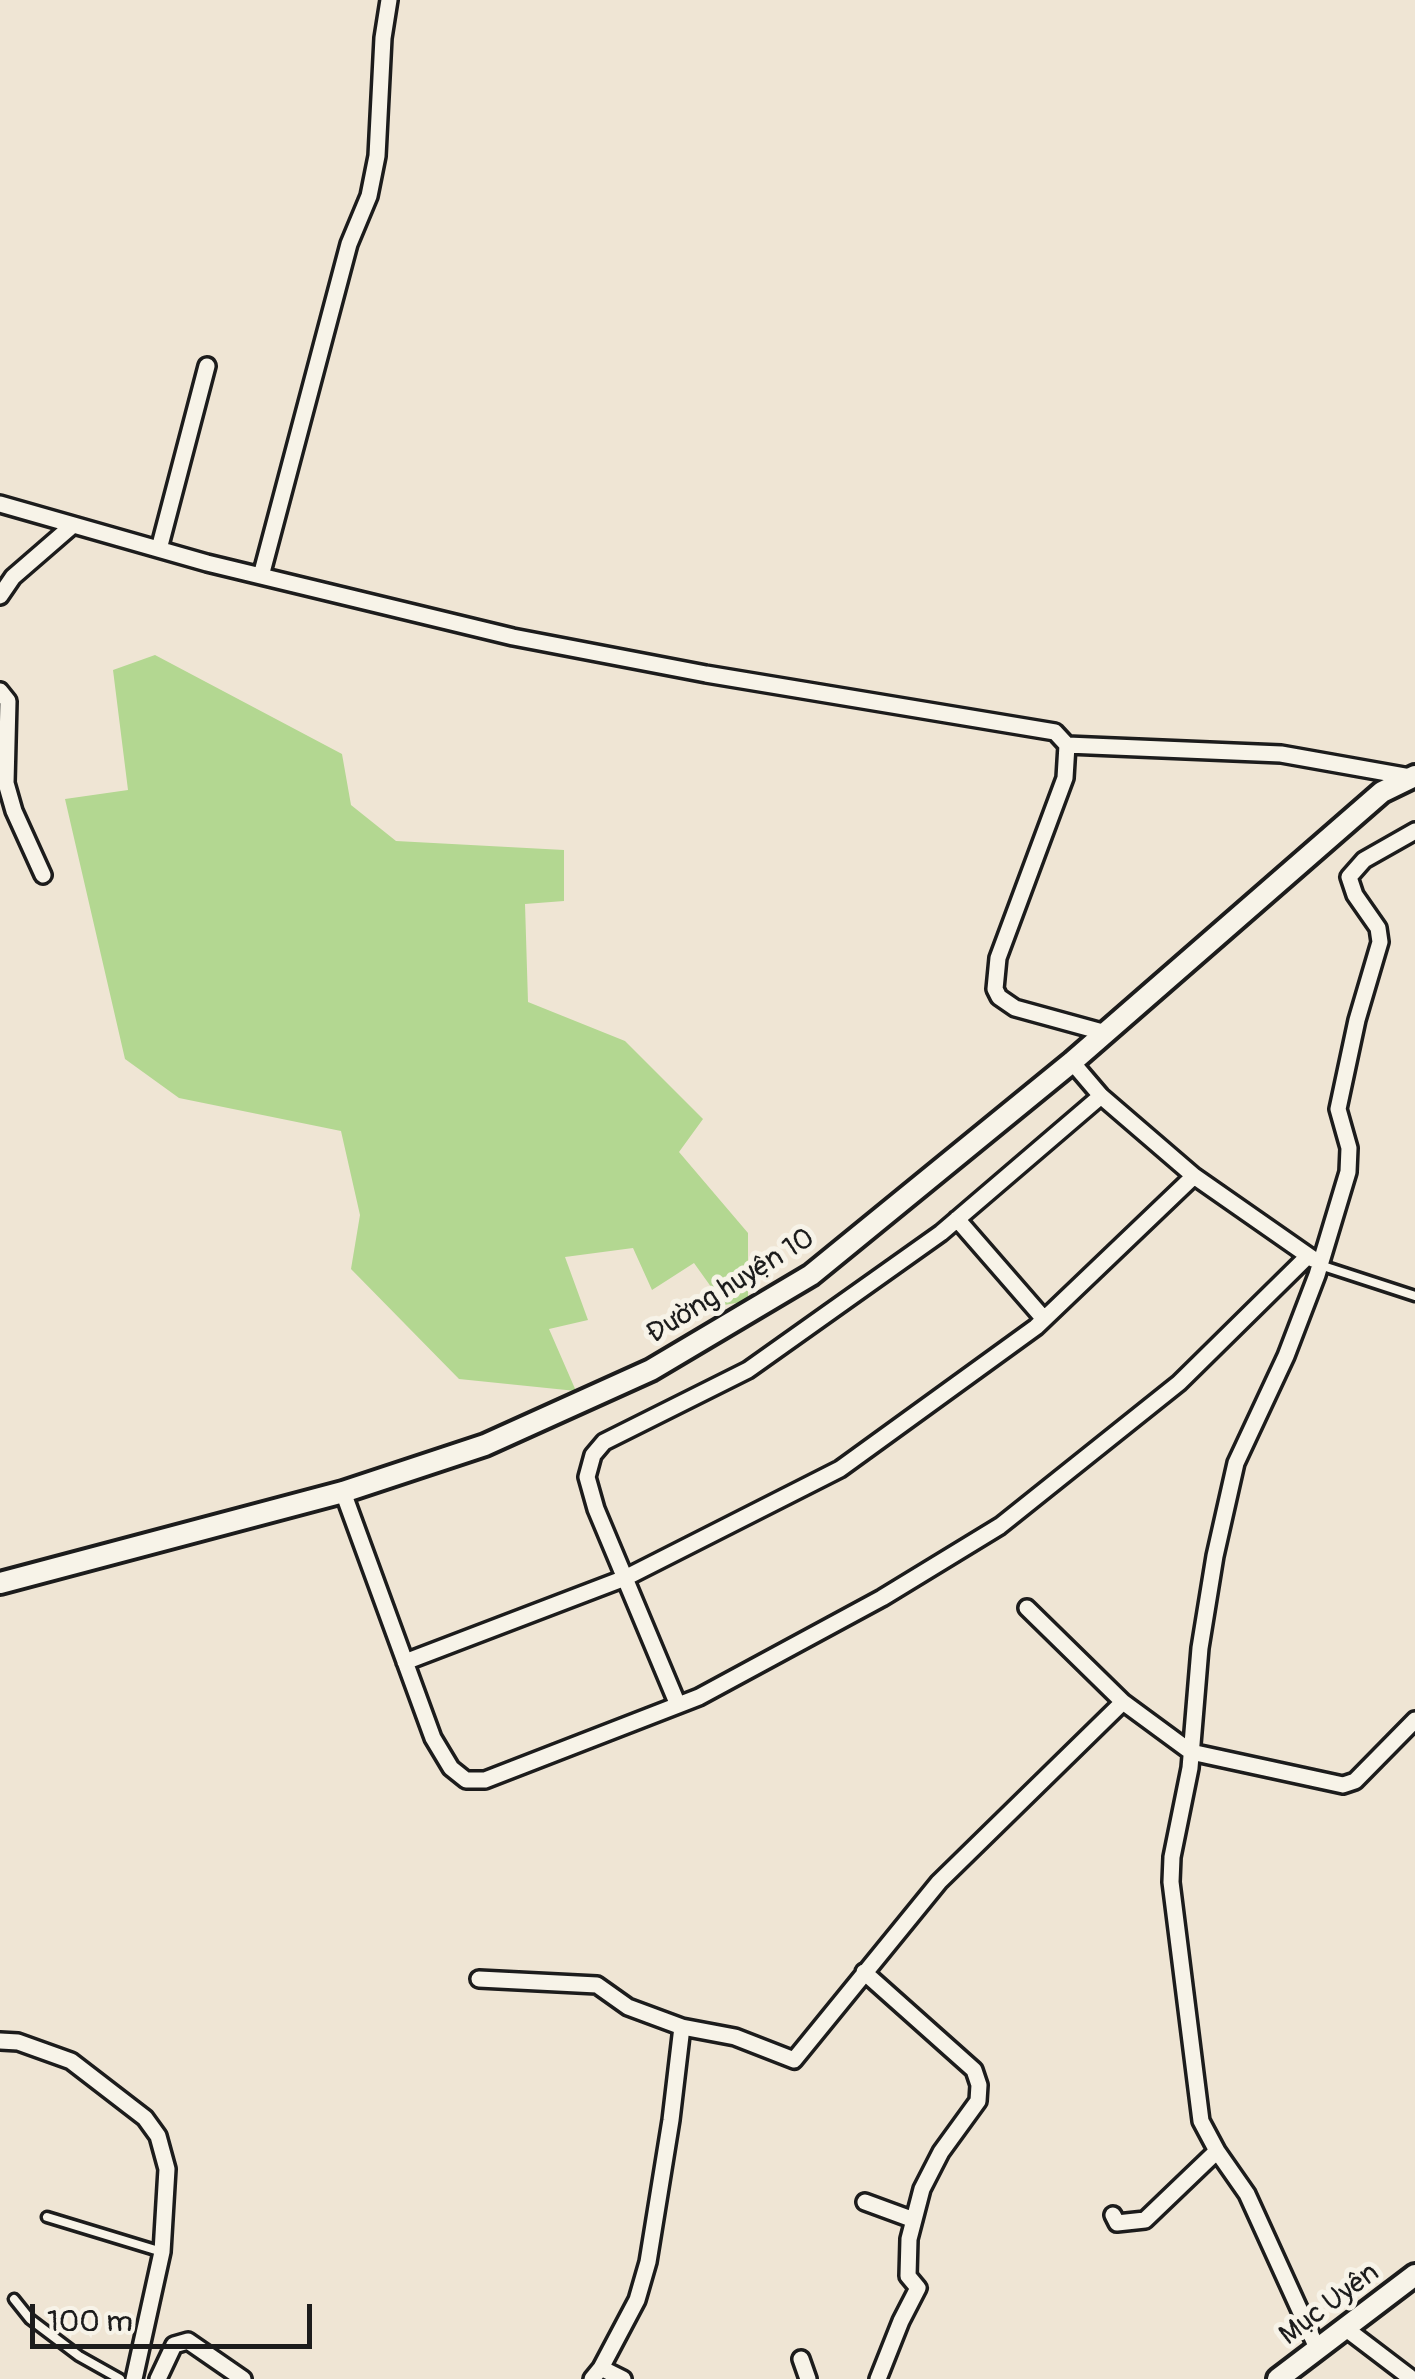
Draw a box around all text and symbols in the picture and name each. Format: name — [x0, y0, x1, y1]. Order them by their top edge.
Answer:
street label: Đường huyện 10 — [641, 1222, 821, 1352]
street label: Mục Uyên — [1274, 2257, 1386, 2353]
scale bar — [35, 2284, 318, 2346]
text: 100 m — [47, 2303, 133, 2340]

